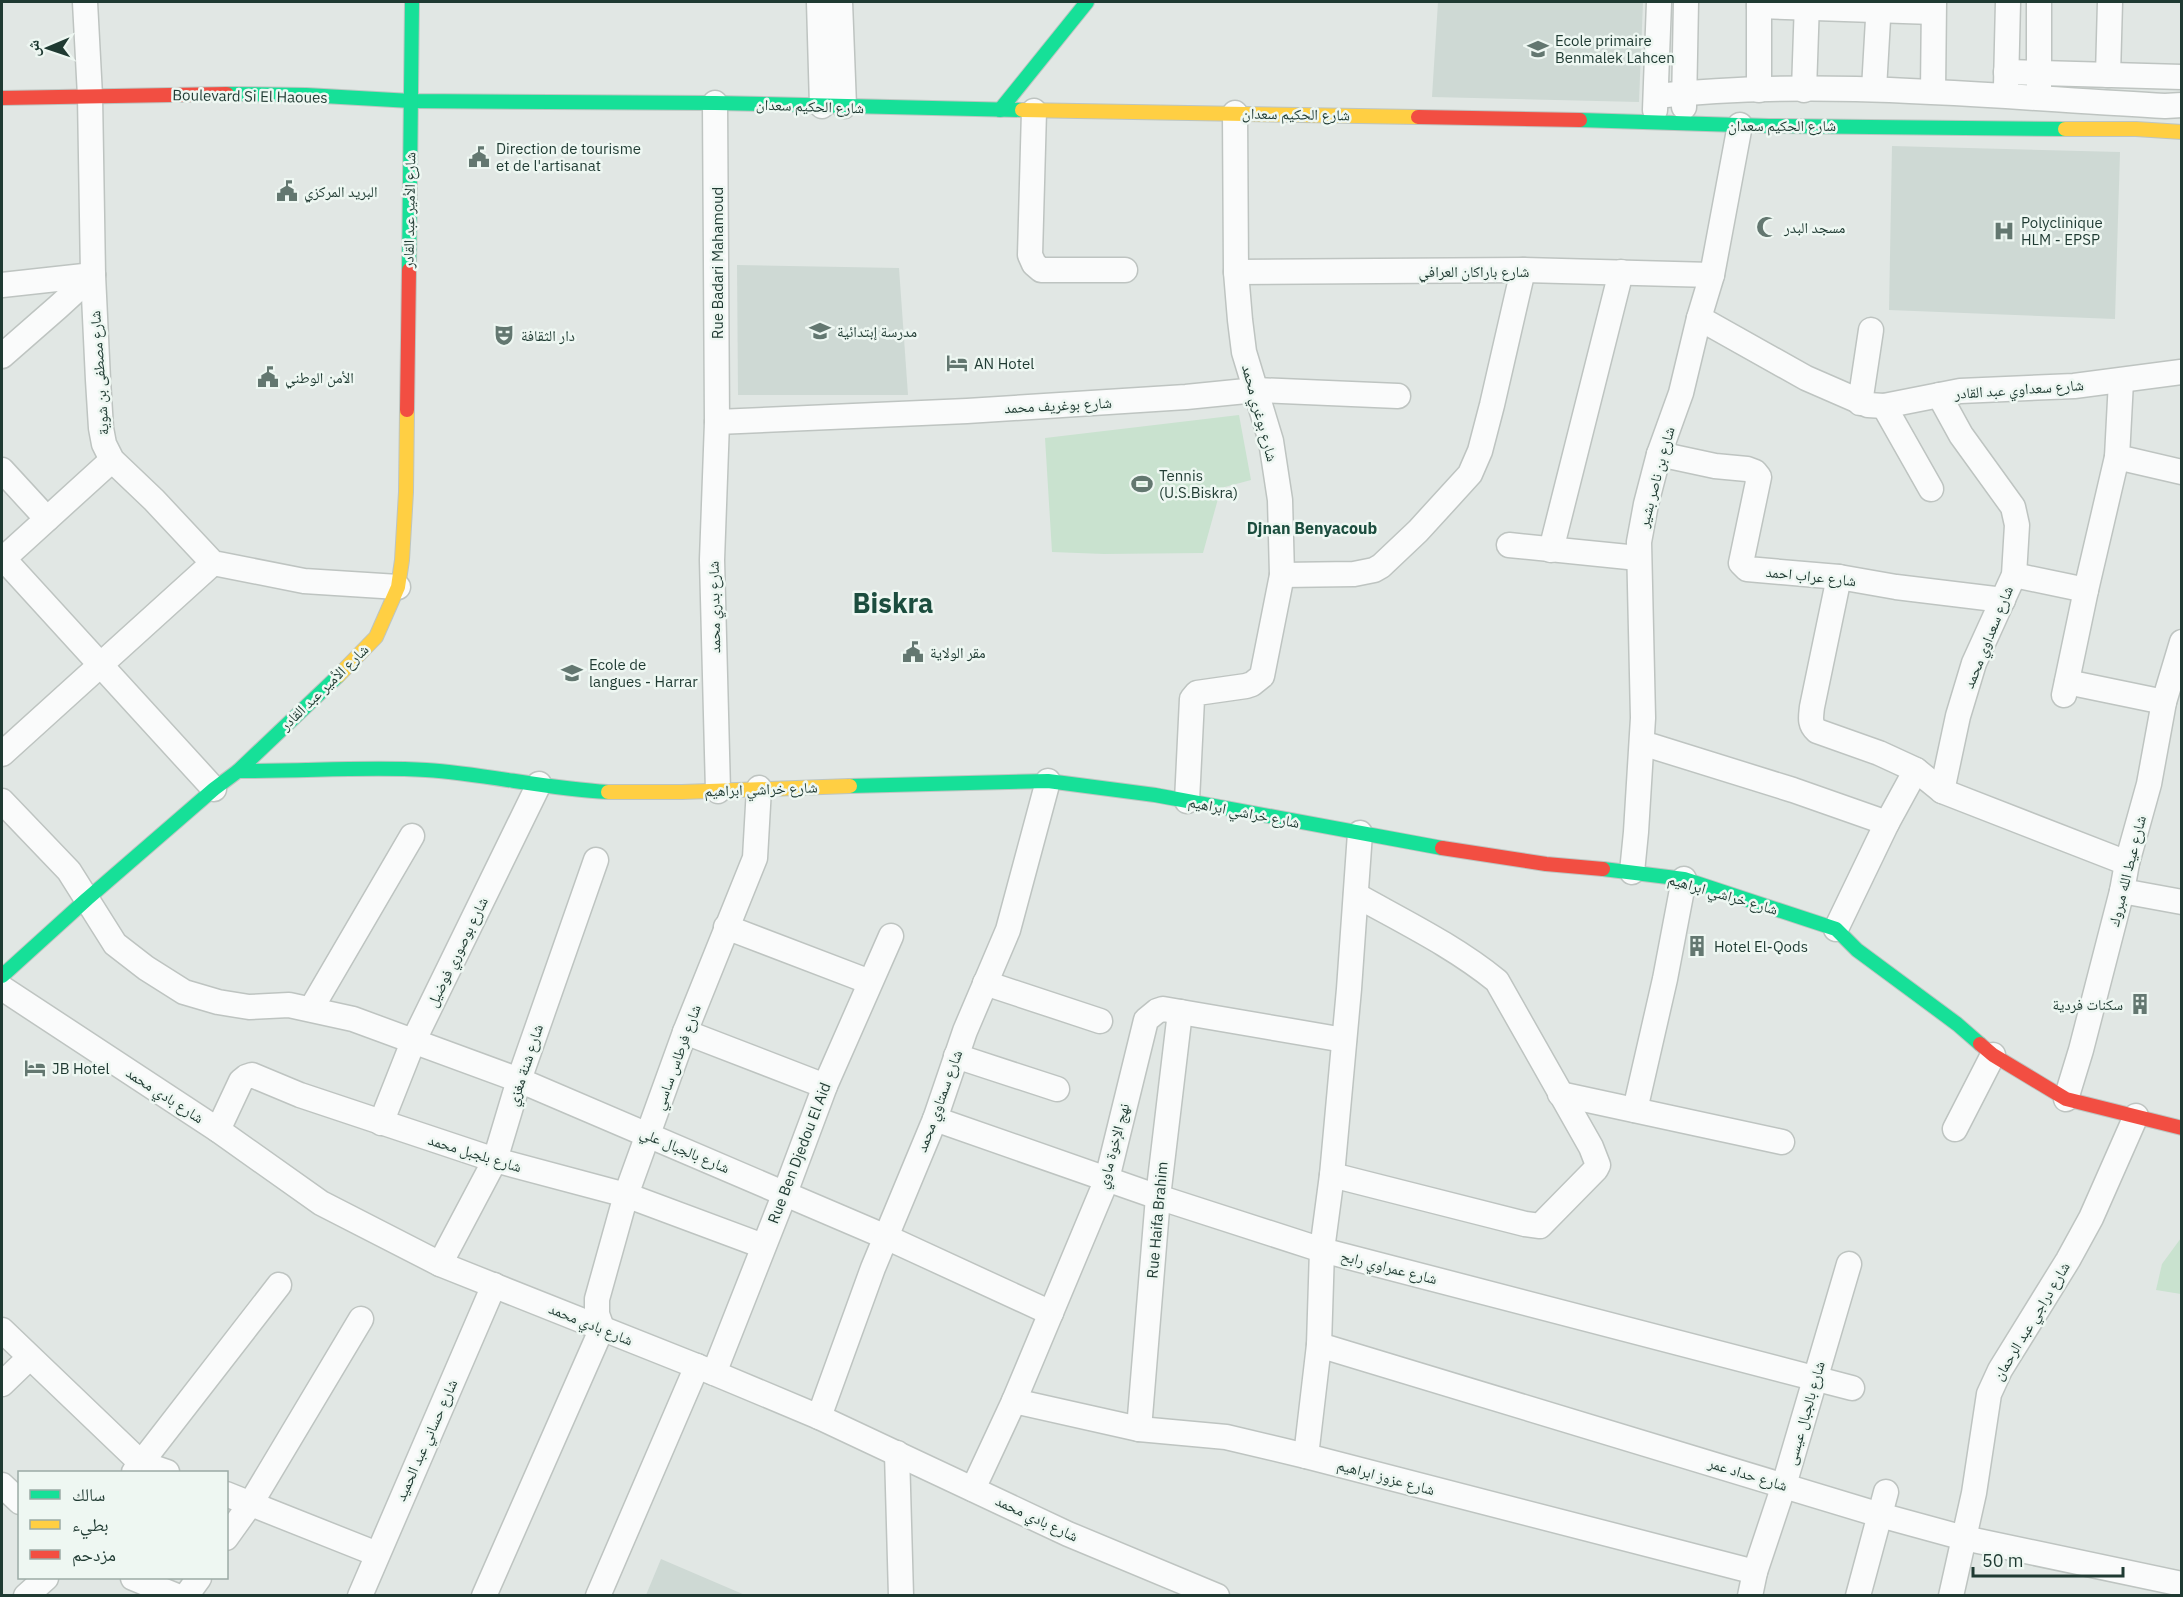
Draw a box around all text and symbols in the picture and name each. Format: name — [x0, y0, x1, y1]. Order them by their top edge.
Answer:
north arrow — [18, 18, 78, 78]
place label: Ecole primaire Benmalek Lahcen — [1555, 31, 1675, 67]
school or university icon: Ecole primaire Benmalek Lahcen — [1526, 37, 1550, 61]
text: ش — [23, 40, 43, 57]
street label: Boulevard Si El Haoues — [172, 85, 328, 107]
street label: شارع الحكيم سعدان — [756, 95, 864, 118]
street label: شارع الحكيم سعدان — [1242, 104, 1350, 125]
street label: شارع الحكيم سعدان — [1728, 116, 1836, 136]
place label: Direction de tourisme et de l'artisanat — [496, 139, 641, 175]
public building icon: Direction de tourisme et de l'artisanat — [467, 145, 491, 169]
street label: شارع الأمير عبد القادر — [398, 152, 421, 269]
public building icon: البريد المركزي — [275, 179, 299, 203]
place label: البريد المركزي — [304, 182, 378, 203]
street label: Rue Badari Mahamoud — [708, 187, 727, 339]
place label: Polyclinique HLM - EPSP — [2021, 213, 2103, 249]
mosque icon: مسجد البدر — [1755, 215, 1779, 239]
place label: مسجد البدر — [1783, 218, 1846, 237]
hospital icon: Polyclinique HLM - EPSP — [1992, 219, 2016, 243]
street label: شارع باراكان العرافي — [1419, 262, 1530, 283]
street label: شارع مصطفى بن شوية — [85, 310, 114, 436]
school or university icon: مدرسة إبتدائية — [808, 319, 832, 343]
place label: مدرسة إبتدائية — [837, 322, 917, 341]
theatre icon: دار الثقافة — [492, 323, 516, 347]
place label: دار الثقافة — [521, 326, 575, 345]
hotel icon: AN Hotel — [945, 351, 969, 375]
place label: AN Hotel — [974, 354, 1034, 373]
street label: شارع بوغري محمد — [1235, 362, 1282, 465]
public building icon: الأمن الوطني — [256, 365, 280, 389]
place label: الأمن الوطني — [285, 368, 354, 389]
street label: شارع سعداوي عبد القادر — [1953, 375, 2085, 406]
street label: شارع بوغريف محمد — [1004, 393, 1113, 418]
street label: شارع بن ناصر بشير — [1633, 425, 1680, 531]
place label: Tennis (U.S.Biskra) — [1159, 466, 1238, 502]
sports icon: Tennis (U.S.Biskra) — [1130, 472, 1154, 496]
district label: Djnan Benyacoub — [1247, 518, 1378, 538]
street label: شارع بدري محمد — [704, 561, 727, 653]
street label: شارع عراب احمد — [1765, 562, 1857, 591]
street label: شارع سعداوي محمد — [1959, 583, 2020, 692]
district label: Biskra — [853, 585, 933, 620]
street label: شارع الأمير عبد القادر — [275, 640, 373, 736]
public building icon: مقر الولاية — [901, 640, 925, 664]
place label: مقر الولاية — [930, 643, 986, 662]
place label: Ecole de langues - Harrar — [589, 655, 698, 691]
school or university icon: Ecole de langues - Harrar — [560, 661, 584, 685]
street label: شارع خراشي ابراهيم — [704, 778, 818, 803]
street label: شارع خراشي ابراهيم — [1186, 792, 1301, 835]
street label: شارع عيط الله مبروك — [2104, 813, 2151, 929]
street label: شارع خراشي ابراهيم — [1665, 869, 1780, 921]
street label: شارع بوصوري فوضيل — [422, 894, 494, 1011]
building icon: Hotel El-Qods — [1685, 934, 1709, 958]
place label: Hotel El-Qods — [1714, 937, 1808, 956]
building icon: سكنات فردية — [2128, 992, 2152, 1016]
place label: سكنات فردية — [2052, 995, 2123, 1014]
street label: شارع فرطاس ساسي — [649, 1002, 708, 1113]
street label: شارع شنة مغزي — [503, 1022, 550, 1109]
street label: شارع سمتاوي محمد — [912, 1047, 969, 1156]
hotel icon: JB Hotel — [23, 1056, 47, 1080]
place label: JB Hotel — [52, 1059, 110, 1078]
street label: شارع بادي محمد — [121, 1063, 208, 1130]
street label: Rue Ben Djedou El Aid — [763, 1080, 835, 1226]
street label: نهج الإخوة ماوي — [1092, 1101, 1136, 1192]
street label: شارع بالجبال علي — [636, 1123, 733, 1180]
street label: شارع بلجبل محمد — [426, 1130, 524, 1177]
street label: Rue Haifa Brahim — [1142, 1161, 1172, 1279]
street label: شارع عمراوي رابح — [1338, 1246, 1439, 1291]
street label: شارع دراجي عبد الرحمان — [1988, 1258, 2076, 1385]
street label: شارع بادي محمد — [545, 1298, 636, 1352]
street label: شارع بالجبال عيسى — [1781, 1359, 1830, 1467]
street label: شارع حساني عبد الحميد — [391, 1376, 464, 1505]
street label: شارع حداد عمر — [1705, 1453, 1790, 1496]
street label: شارع عزوز ابراهيم — [1335, 1455, 1437, 1500]
legend — [18, 1471, 228, 1579]
text: سالك — [72, 1483, 105, 1506]
street label: شارع بادي محمد — [991, 1491, 1082, 1548]
text: بطيء — [72, 1513, 109, 1540]
scale bar — [1973, 1540, 2123, 1578]
text: مزدحم — [72, 1543, 116, 1567]
text: 50 m — [1982, 1549, 2024, 1572]

